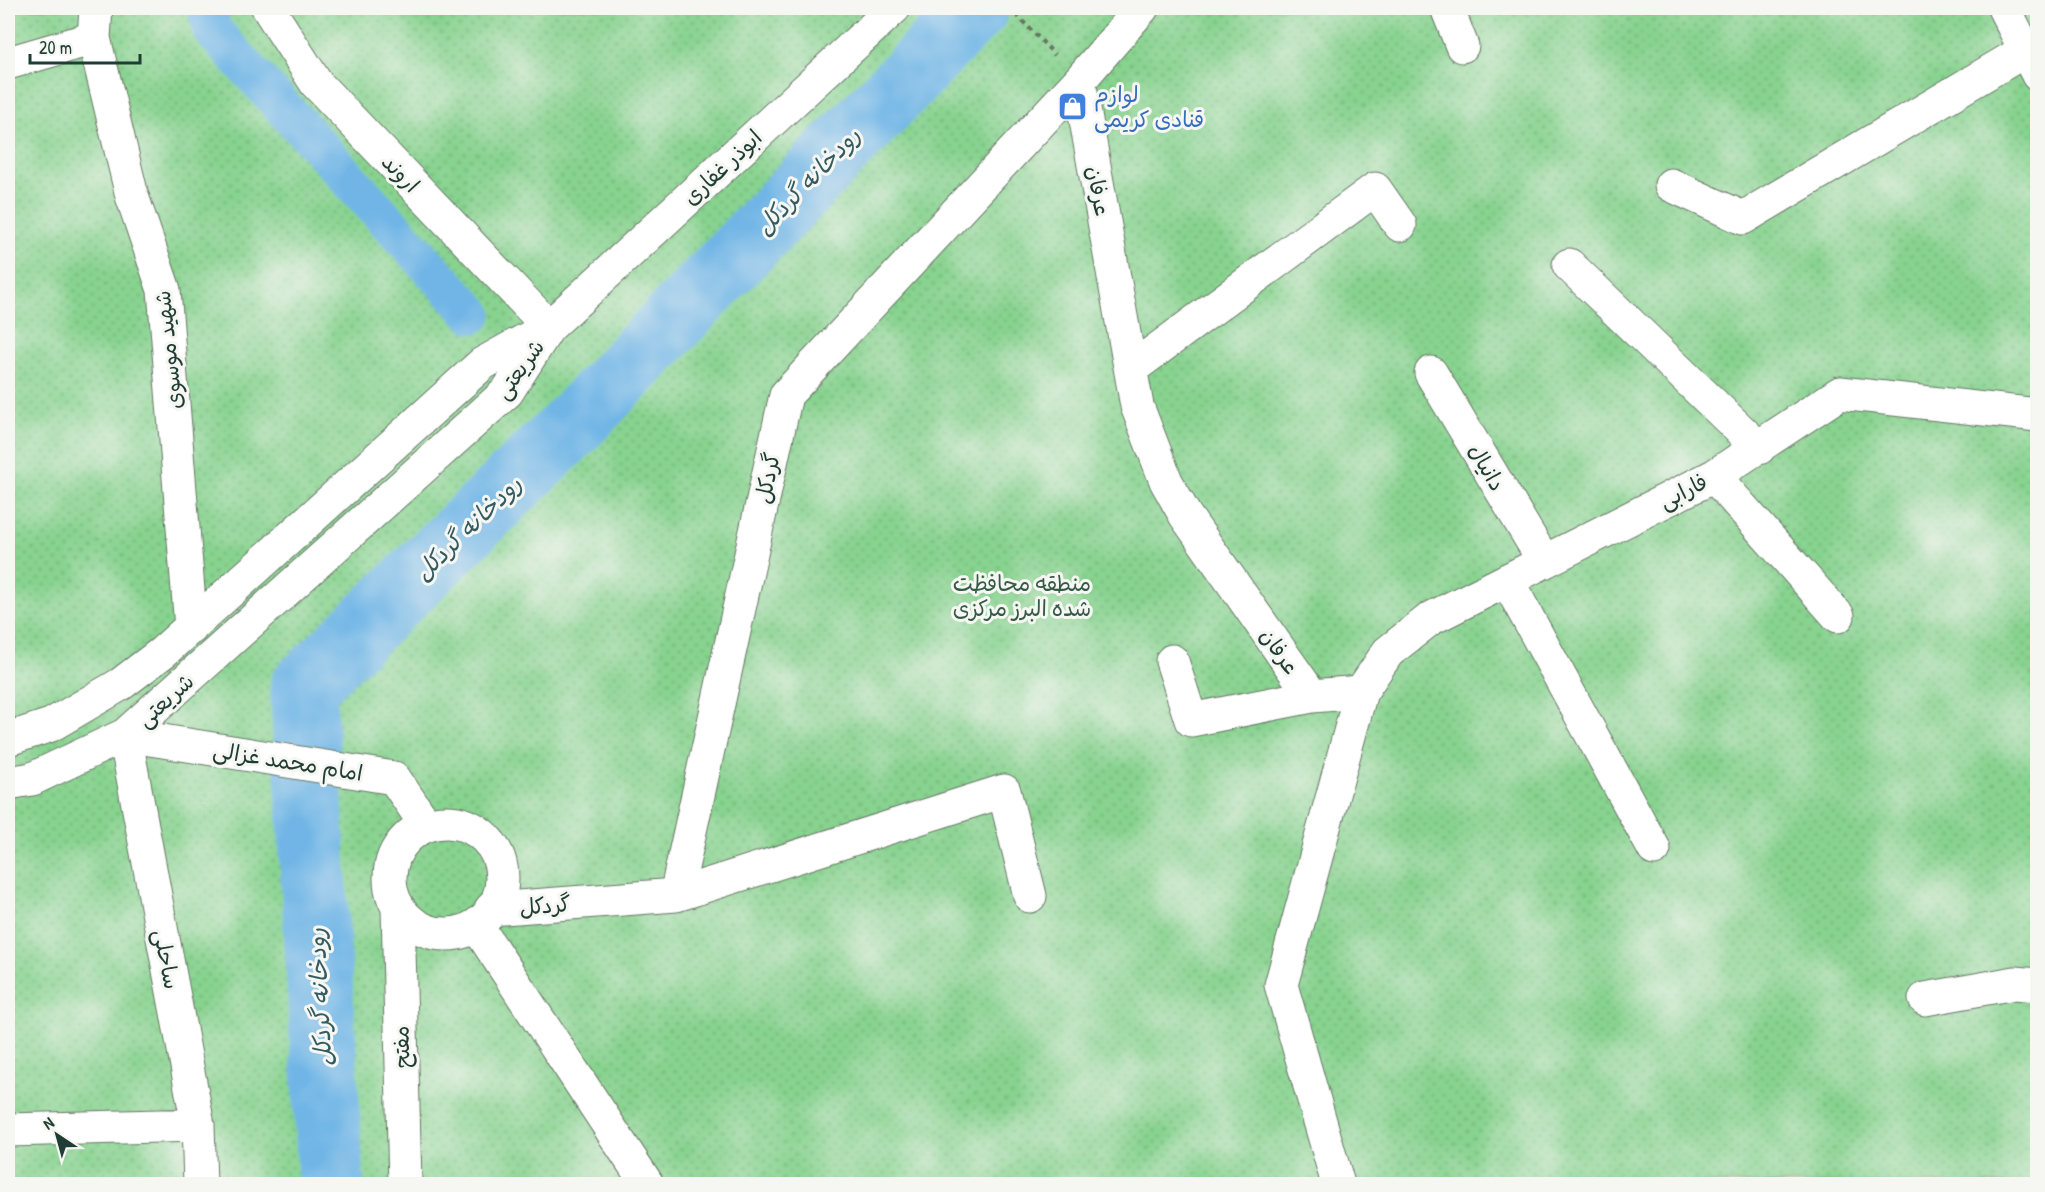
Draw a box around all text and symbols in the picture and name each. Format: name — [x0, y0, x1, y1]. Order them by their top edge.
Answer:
scale bar — [30, 27, 140, 65]
text: 20 m — [39, 35, 72, 60]
place label: لوازم قنادی کریمی — [1094, 79, 1204, 134]
shop icon: لوازم قنادی کریمی — [1057, 91, 1089, 123]
water label: رودخانه گردکل — [748, 120, 867, 241]
street label: ابوذر غفاری — [676, 122, 768, 212]
street label: اروند — [375, 147, 427, 199]
street label: عرفان — [1080, 164, 1118, 218]
street label: شهید موسوی — [147, 289, 189, 411]
street label: شریعتی — [487, 333, 551, 405]
street label: دانیال — [1461, 438, 1513, 496]
street label: گردکل — [747, 450, 787, 506]
street label: فارابی — [1654, 466, 1712, 516]
water label: رودخانه گردکل — [407, 468, 528, 587]
park label: منطقه محافظت شده البرز مرکزی — [953, 568, 1091, 623]
street label: عرفان — [1253, 622, 1307, 680]
street label: شریعتی — [130, 666, 200, 734]
street label: امام محمد غزالی — [211, 734, 365, 790]
street label: گردکل — [518, 888, 572, 922]
street label: ساحلی — [147, 927, 187, 991]
water label: رودخانه گردکل — [299, 927, 339, 1067]
street label: مفتح — [385, 1025, 418, 1069]
north arrow — [27, 1105, 87, 1165]
text: N — [38, 1111, 58, 1134]

